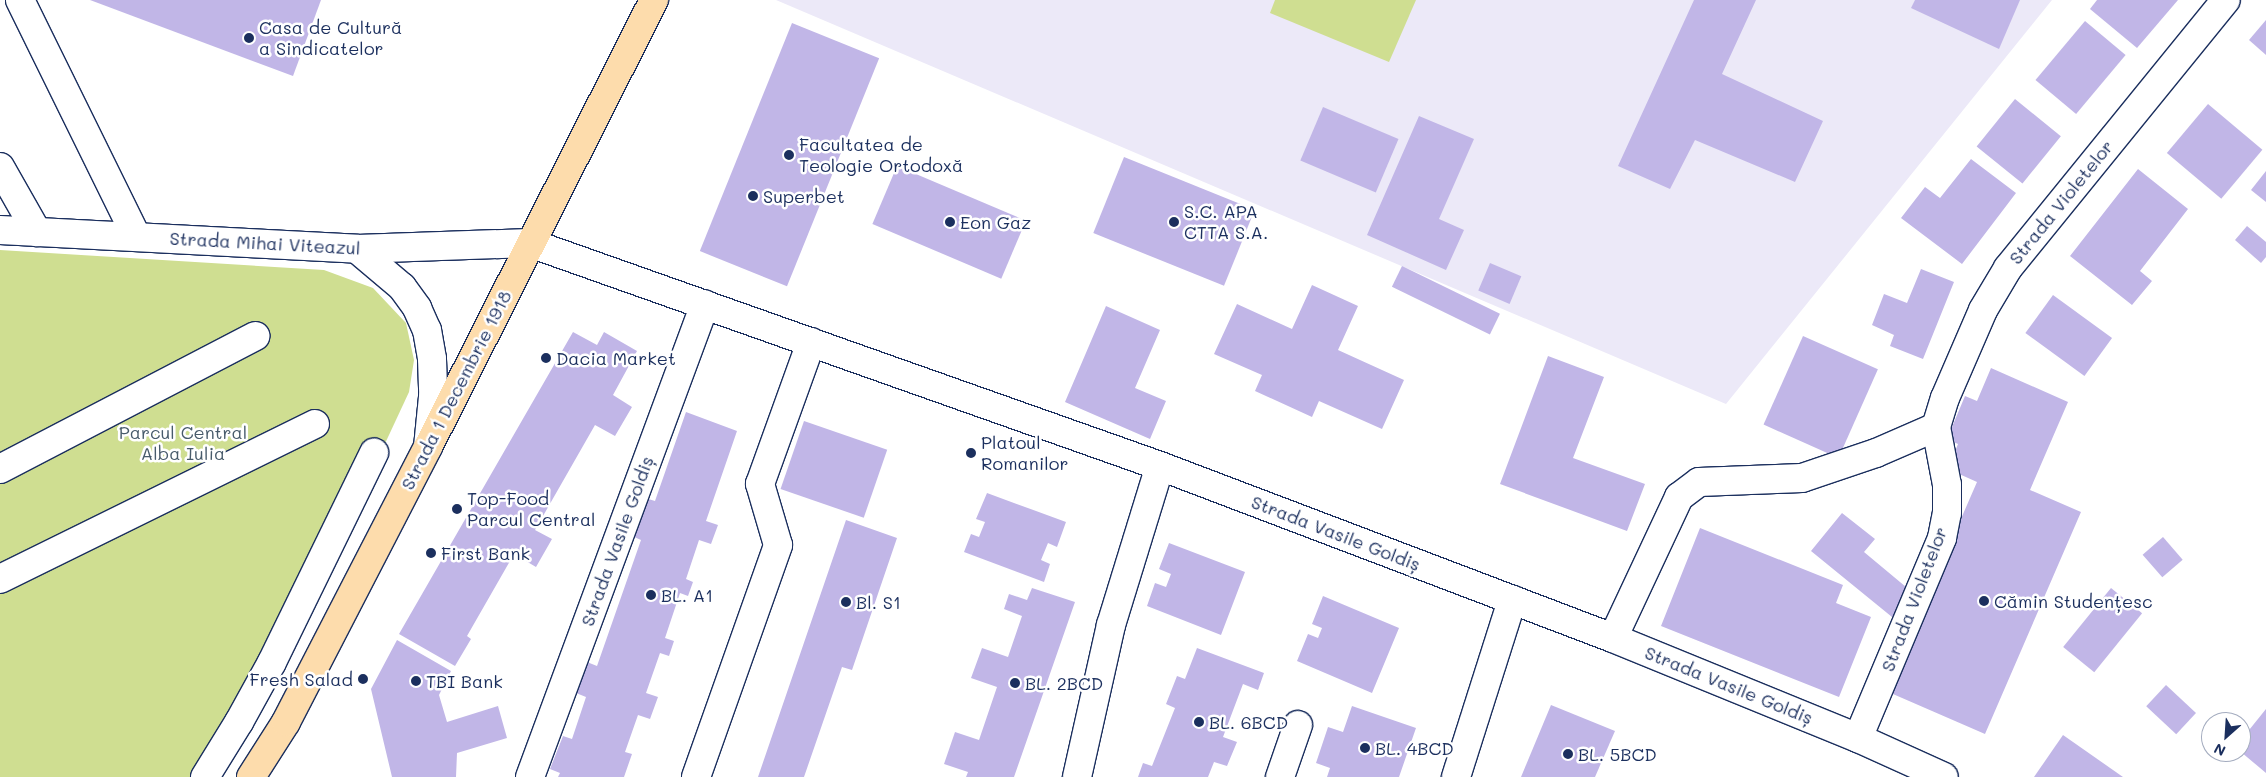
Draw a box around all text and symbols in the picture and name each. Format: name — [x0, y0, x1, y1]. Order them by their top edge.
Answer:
place label: Casa de Cultură a Sindicatelor — [259, 17, 402, 59]
marker: Casa de Cultură a Sindicatelor — [243, 32, 255, 44]
place label: Facultatea de Teologie Ortodoxă — [799, 134, 963, 176]
street label: Strada Violetelor — [2004, 136, 2118, 268]
marker: Facultatea de Teologie Ortodoxă — [783, 149, 795, 161]
place label: Superbet — [763, 185, 845, 207]
marker: Superbet — [747, 190, 759, 202]
place label: S.C. APA CTTA S.A. — [1184, 201, 1268, 243]
place label: Eon Gaz — [960, 211, 1031, 233]
marker: Eon Gaz — [944, 216, 956, 228]
marker: S.C. APA CTTA S.A. — [1168, 216, 1180, 228]
street label: Strada Mihai Viteazul — [169, 227, 361, 259]
street label: Strada 1 Decembrie 1918 — [396, 287, 516, 493]
place label: Dacia Market — [556, 347, 676, 369]
marker: Dacia Market — [540, 352, 552, 364]
park label: Parcul Central Alba Iulia — [119, 422, 247, 464]
place label: Platoul Romanilor — [981, 432, 1068, 474]
marker: Platoul Romanilor — [965, 447, 977, 459]
street label: Strada Vasile Goldiș — [576, 453, 658, 629]
place label: Top-Food Parcul Central — [467, 488, 596, 530]
street label: Strada Vasile Goldiș — [1248, 491, 1424, 575]
marker: Top-Food Parcul Central — [451, 503, 463, 515]
street label: Strada Violetelor — [1876, 524, 1952, 674]
place label: First Bank — [441, 542, 530, 564]
marker: First Bank — [425, 547, 437, 559]
place label: BL. A1 — [661, 584, 713, 606]
marker: BL. A1 — [645, 589, 657, 601]
place label: Cămin Studențesc — [1994, 590, 2152, 612]
place label: Bl. S1 — [856, 591, 901, 613]
marker: Cămin Studențesc — [1978, 595, 1990, 607]
marker: Bl. S1 — [840, 596, 852, 608]
street label: Strada Vasile Goldiș — [1642, 641, 1816, 729]
place label: Fresh Salad — [250, 668, 353, 690]
place label: TBI Bank — [426, 670, 503, 692]
place label: BL. 2BCD — [1025, 672, 1103, 694]
marker: Fresh Salad — [357, 673, 369, 685]
marker: TBI Bank — [410, 675, 422, 687]
marker: BL. 2BCD — [1009, 677, 1021, 689]
place label: BL. 6BCD — [1209, 711, 1288, 733]
north arrow — [2201, 712, 2251, 762]
marker: BL. 6BCD — [1193, 716, 1205, 728]
place label: BL. 4BCD — [1375, 737, 1454, 759]
text: N — [2211, 739, 2229, 761]
marker: BL. 4BCD — [1359, 742, 1371, 754]
place label: BL. 5BCD — [1578, 743, 1657, 765]
marker: BL. 5BCD — [1562, 748, 1574, 760]

